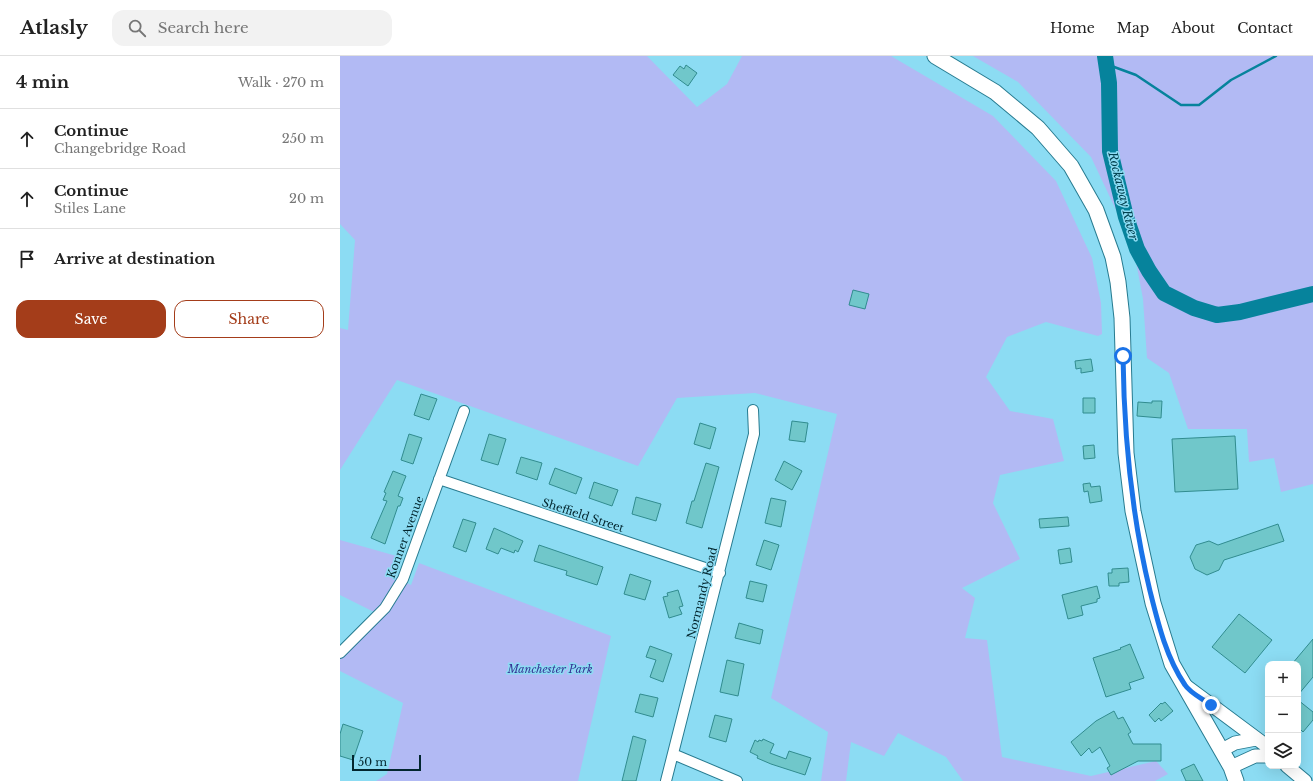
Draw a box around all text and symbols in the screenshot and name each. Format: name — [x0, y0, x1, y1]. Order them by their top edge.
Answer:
search box — [112, 10, 392, 46]
text: Atlasly — [20, 16, 88, 39]
icon: search — [126, 17, 148, 39]
text: Search here — [158, 18, 249, 37]
text: Home — [1050, 19, 1095, 37]
text: Map — [1117, 19, 1149, 37]
text: About — [1171, 19, 1215, 37]
text: Contact — [1237, 19, 1293, 37]
text: 4 min — [16, 72, 69, 93]
text: Walk · 270 m — [238, 74, 324, 91]
text: Continue — [54, 121, 129, 140]
icon: ahead — [16, 128, 38, 150]
text: 250 m — [282, 130, 324, 147]
text: Changebridge Road — [54, 140, 186, 157]
water label: Rockaway River — [1105, 149, 1142, 242]
text: Continue — [54, 181, 129, 200]
icon: ahead — [16, 188, 38, 210]
text: 20 m — [289, 190, 324, 207]
text: Stiles Lane — [54, 200, 126, 217]
icon: arrive — [16, 248, 38, 270]
text: Arrive at destination — [54, 249, 215, 268]
button: Save — [16, 300, 166, 338]
button: Share — [174, 300, 324, 338]
route start — [1114, 347, 1132, 365]
street label: Konner Avenue — [384, 494, 426, 580]
street label: Sheffield Street — [540, 495, 626, 535]
street label: Normandy Road — [684, 545, 720, 640]
map controls — [1265, 661, 1301, 769]
button: + — [1265, 661, 1301, 697]
park label: Manchester Park — [506, 662, 593, 676]
route end — [1202, 696, 1220, 714]
button: − — [1265, 697, 1301, 733]
button: layers — [1265, 733, 1301, 769]
scale bar — [352, 753, 421, 772]
text: 50 m — [358, 755, 387, 769]

